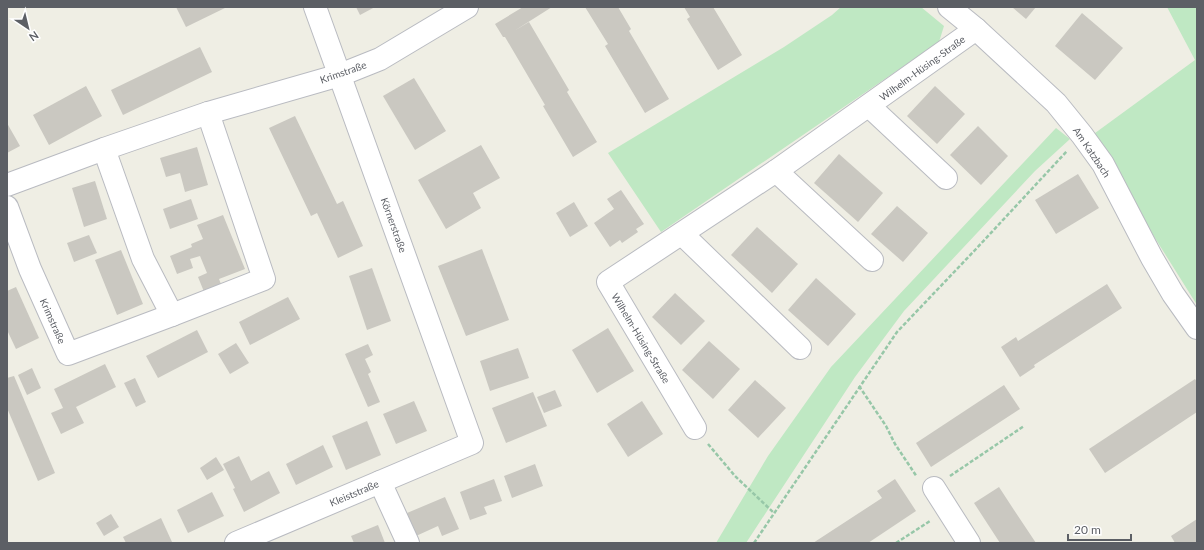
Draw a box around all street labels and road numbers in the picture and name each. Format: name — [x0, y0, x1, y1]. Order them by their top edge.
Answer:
street label: Wilhelm-Hüsing-Straße — [877, 33, 967, 103]
street label: Krimstraße — [318, 58, 368, 86]
street label: Am Katzbach — [1071, 125, 1113, 179]
street label: Körnerstraße — [379, 196, 409, 254]
street label: Wilhelm-Hüsing-Straße — [609, 291, 673, 385]
street label: Krimstraße — [38, 296, 68, 346]
street label: Kleiststraße — [328, 477, 380, 509]

